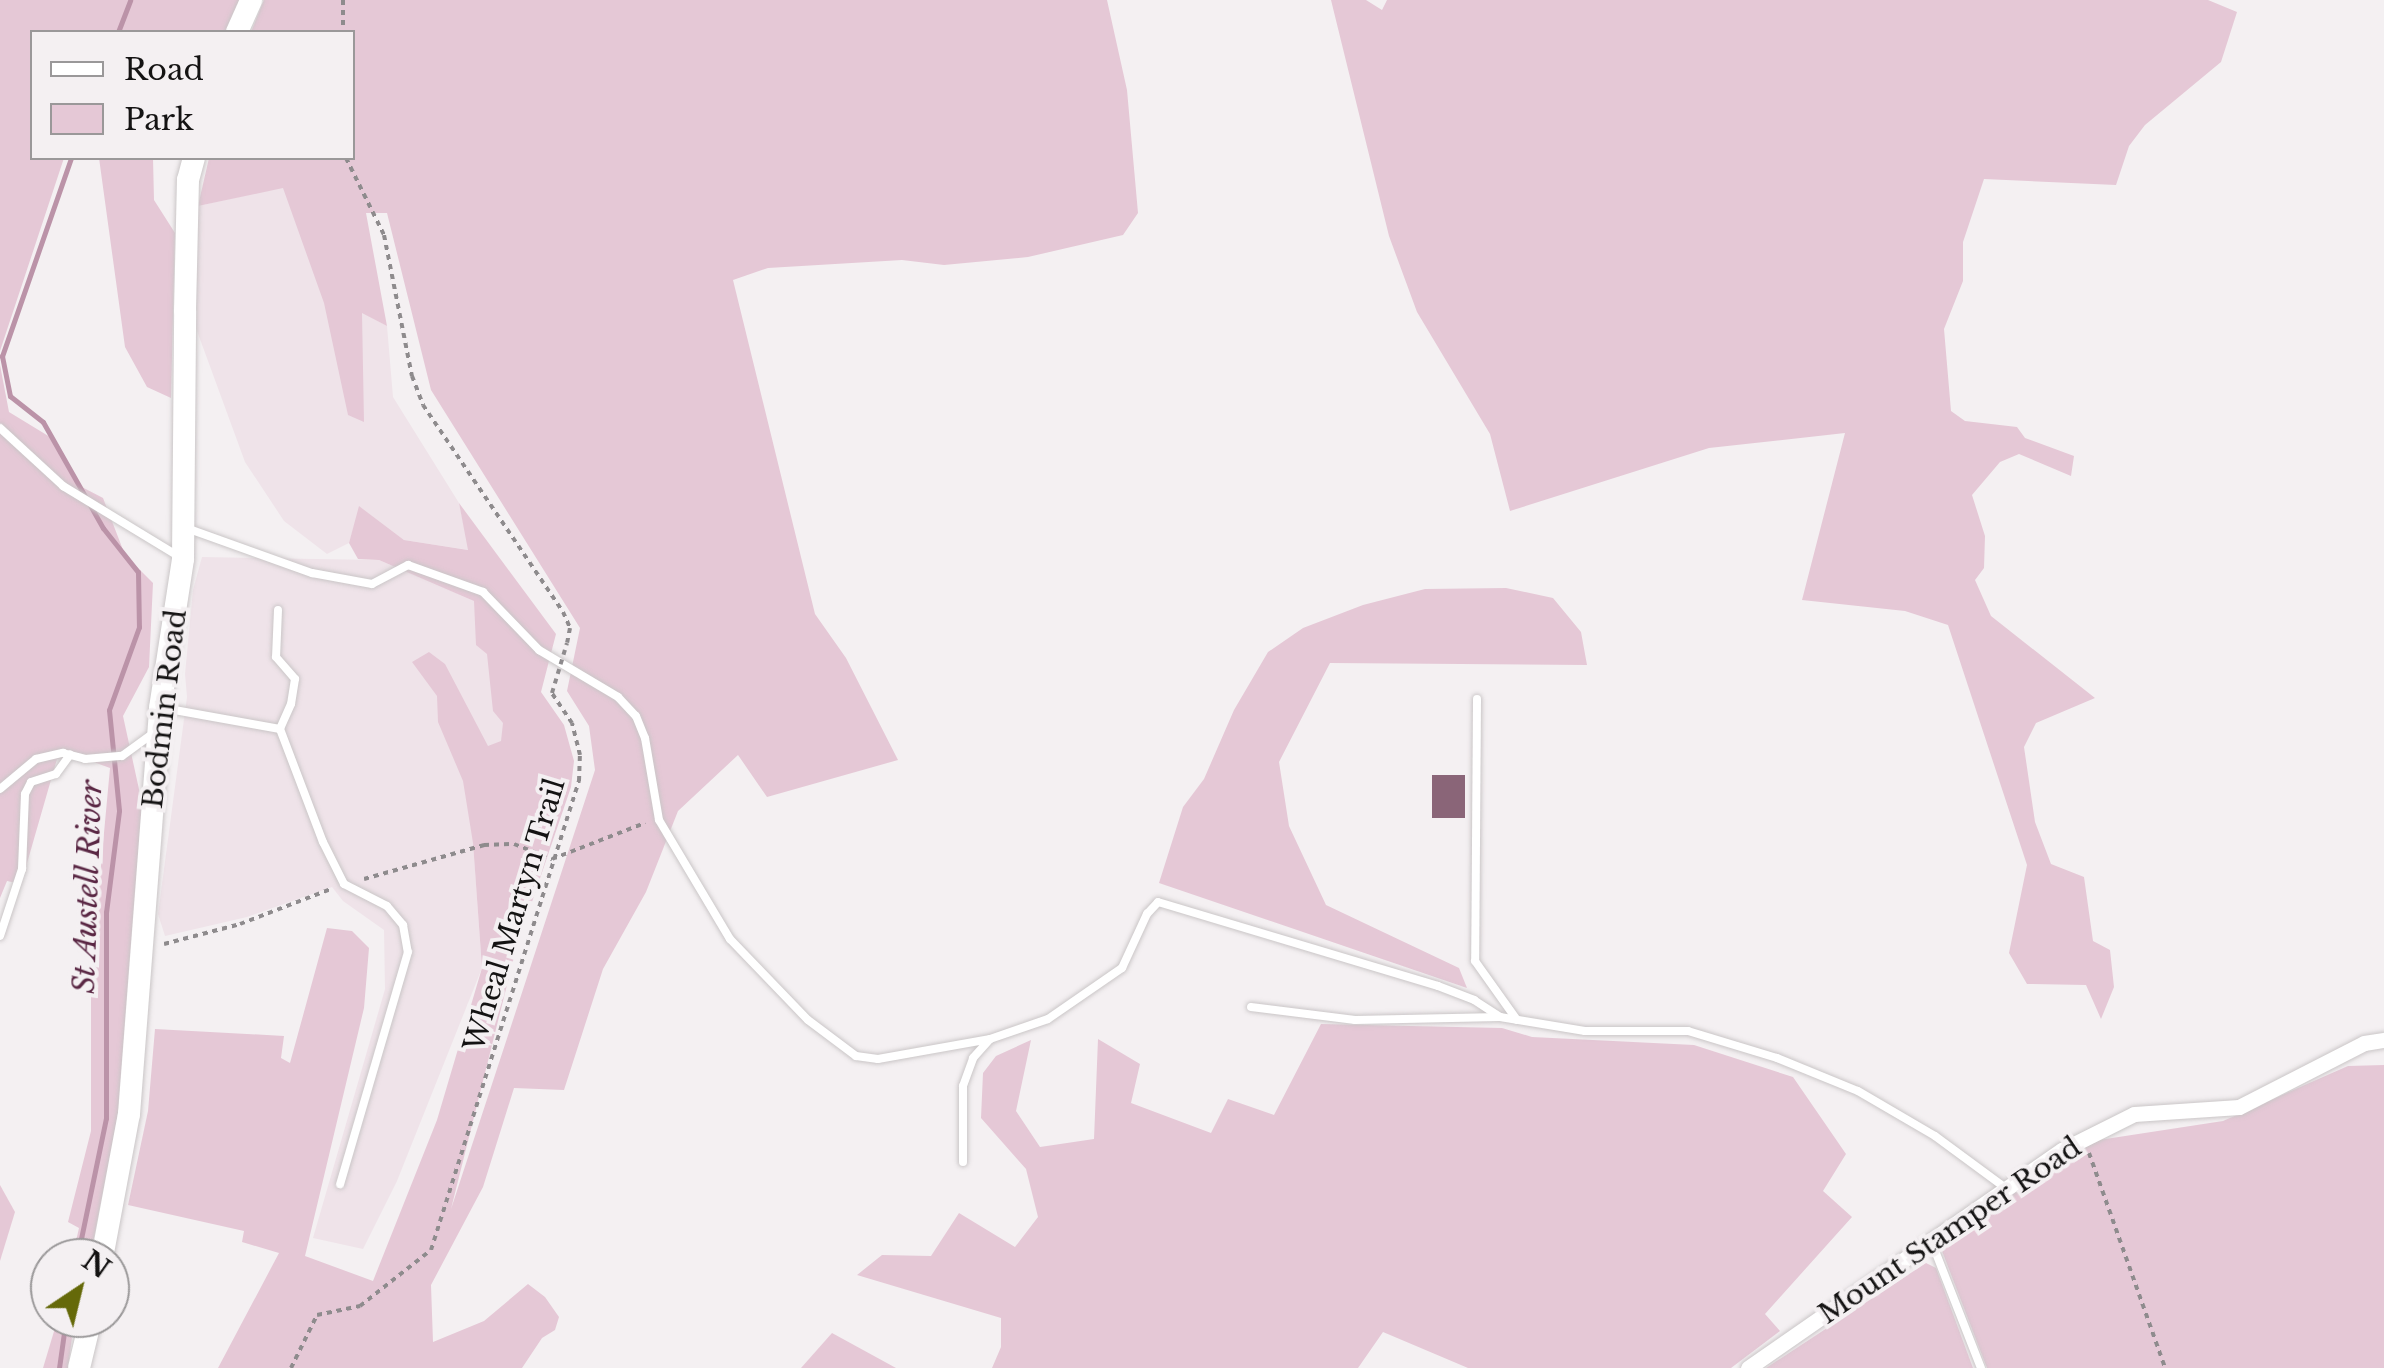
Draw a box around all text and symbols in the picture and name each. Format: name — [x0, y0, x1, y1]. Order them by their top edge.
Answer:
legend — [30, 30, 355, 160]
text: Road — [124, 51, 204, 88]
text: Park — [124, 101, 194, 138]
street label: Bodmin Road — [136, 608, 194, 810]
street label: Wheal Martyn Trail — [457, 774, 573, 1056]
water label: St Austell River — [66, 778, 110, 996]
street label: Mount Stamper Road — [1812, 1130, 2088, 1332]
north arrow — [30, 1238, 130, 1338]
text: N — [76, 1243, 117, 1287]

